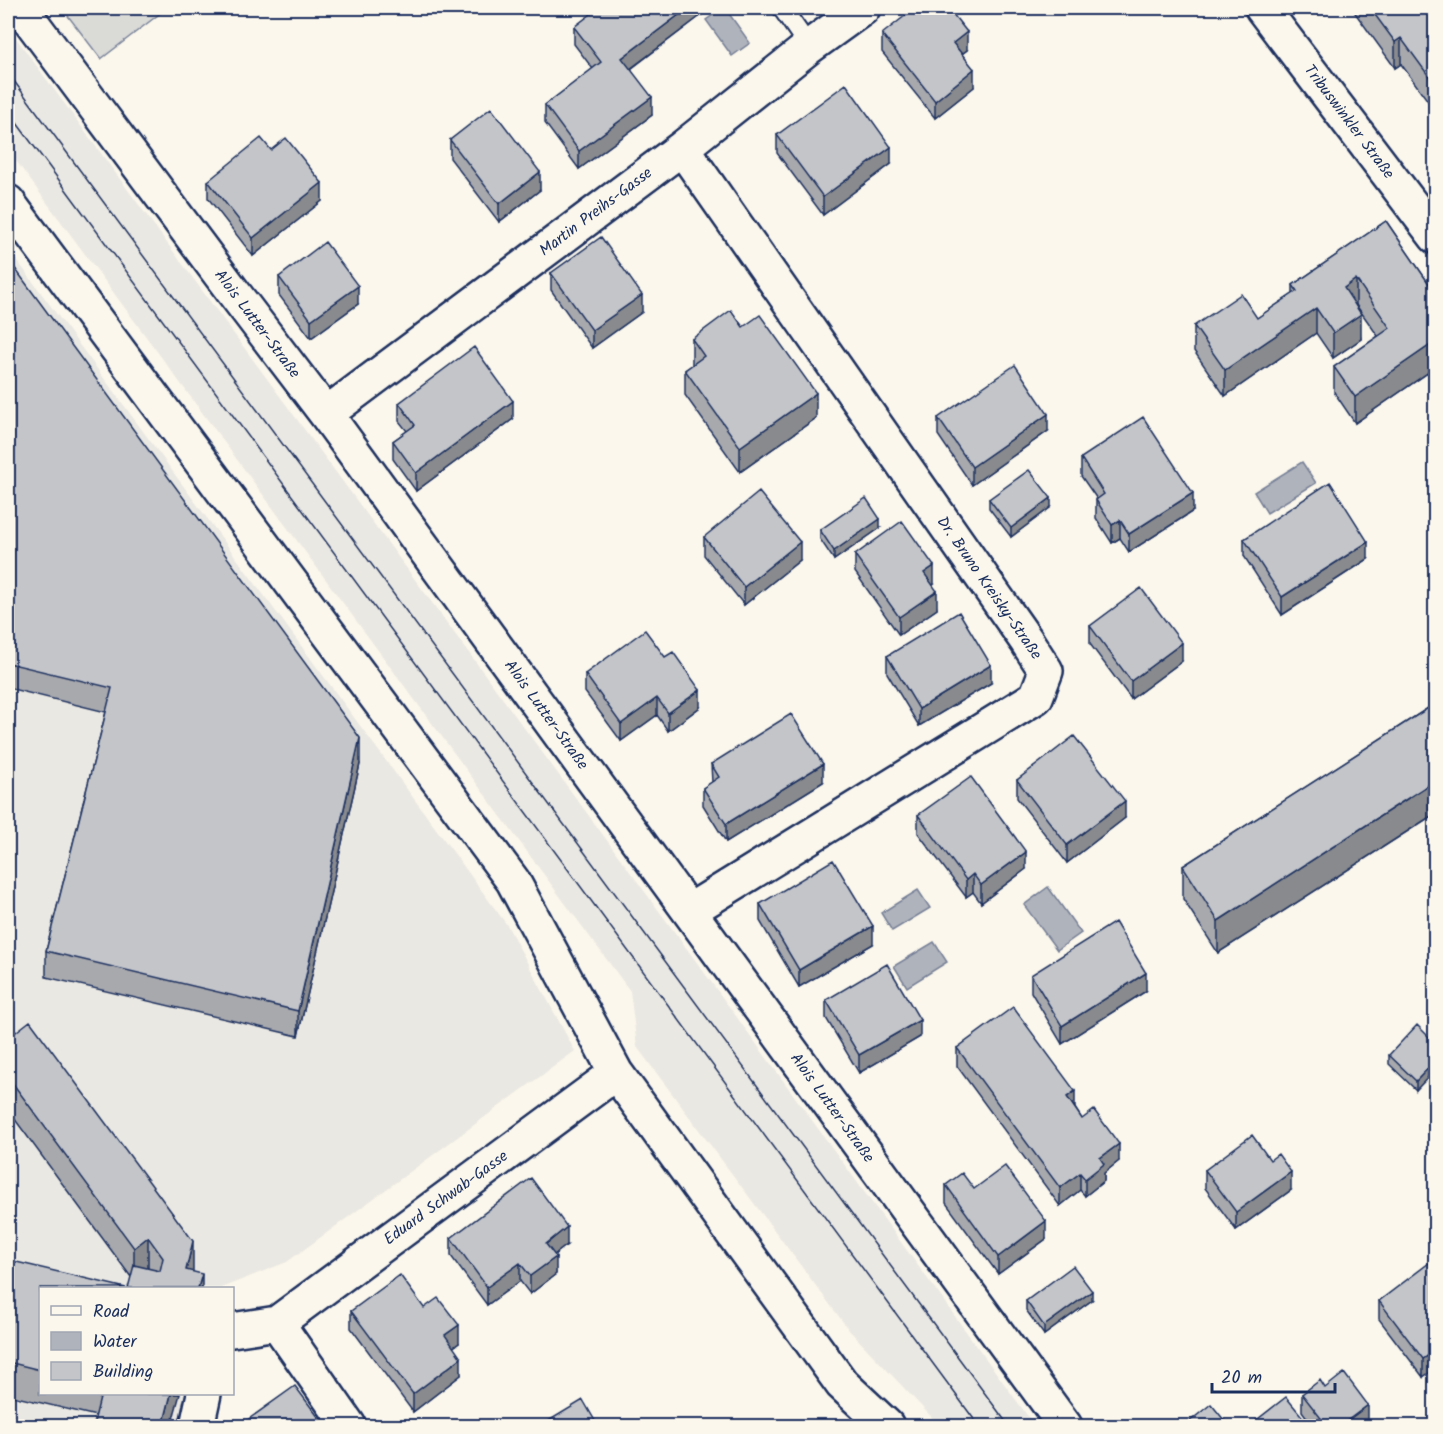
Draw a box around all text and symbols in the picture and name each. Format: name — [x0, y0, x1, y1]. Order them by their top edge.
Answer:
street label: Tribuswinkler Straße — [1297, 59, 1401, 185]
street label: Martin Preihs-Gasse — [534, 161, 658, 263]
street label: Alois Lutter-Straße — [208, 264, 306, 384]
street label: Dr. Bruno Kreisky-Straße — [930, 511, 1048, 665]
street label: Alois Lutter-Straße — [497, 655, 595, 775]
street label: Alois Lutter-Straße — [783, 1048, 881, 1168]
street label: Eduard Schwab-Gasse — [379, 1144, 513, 1252]
legend — [39, 1287, 234, 1395]
text: Road — [93, 1298, 130, 1327]
text: Water — [93, 1328, 138, 1357]
scale bar — [1212, 1356, 1335, 1394]
text: Building — [93, 1358, 153, 1387]
text: 20 m — [1221, 1364, 1262, 1393]

